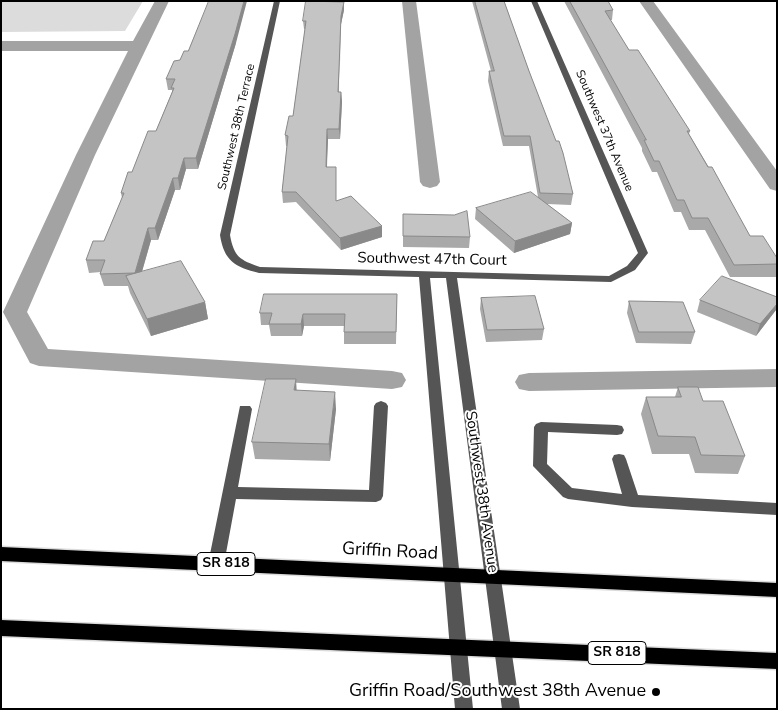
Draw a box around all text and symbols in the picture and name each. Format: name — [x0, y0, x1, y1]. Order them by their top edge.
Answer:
street label: Southwest 38th Terrace — [215, 63, 259, 191]
street label: Southwest 37th Avenue — [572, 68, 636, 194]
street label: Southwest 47th Court — [357, 250, 507, 270]
street label: Southwest 38th Avenue — [461, 410, 501, 574]
street label: Griffin Road — [341, 539, 439, 565]
road number: SR 818 — [197, 552, 255, 576]
road number: SR 818 — [588, 641, 646, 664]
place label: Griffin Road/Southwest 38th Avenue — [349, 681, 646, 703]
marker: Griffin Road/Southwest 38th Avenue — [650, 686, 662, 698]

